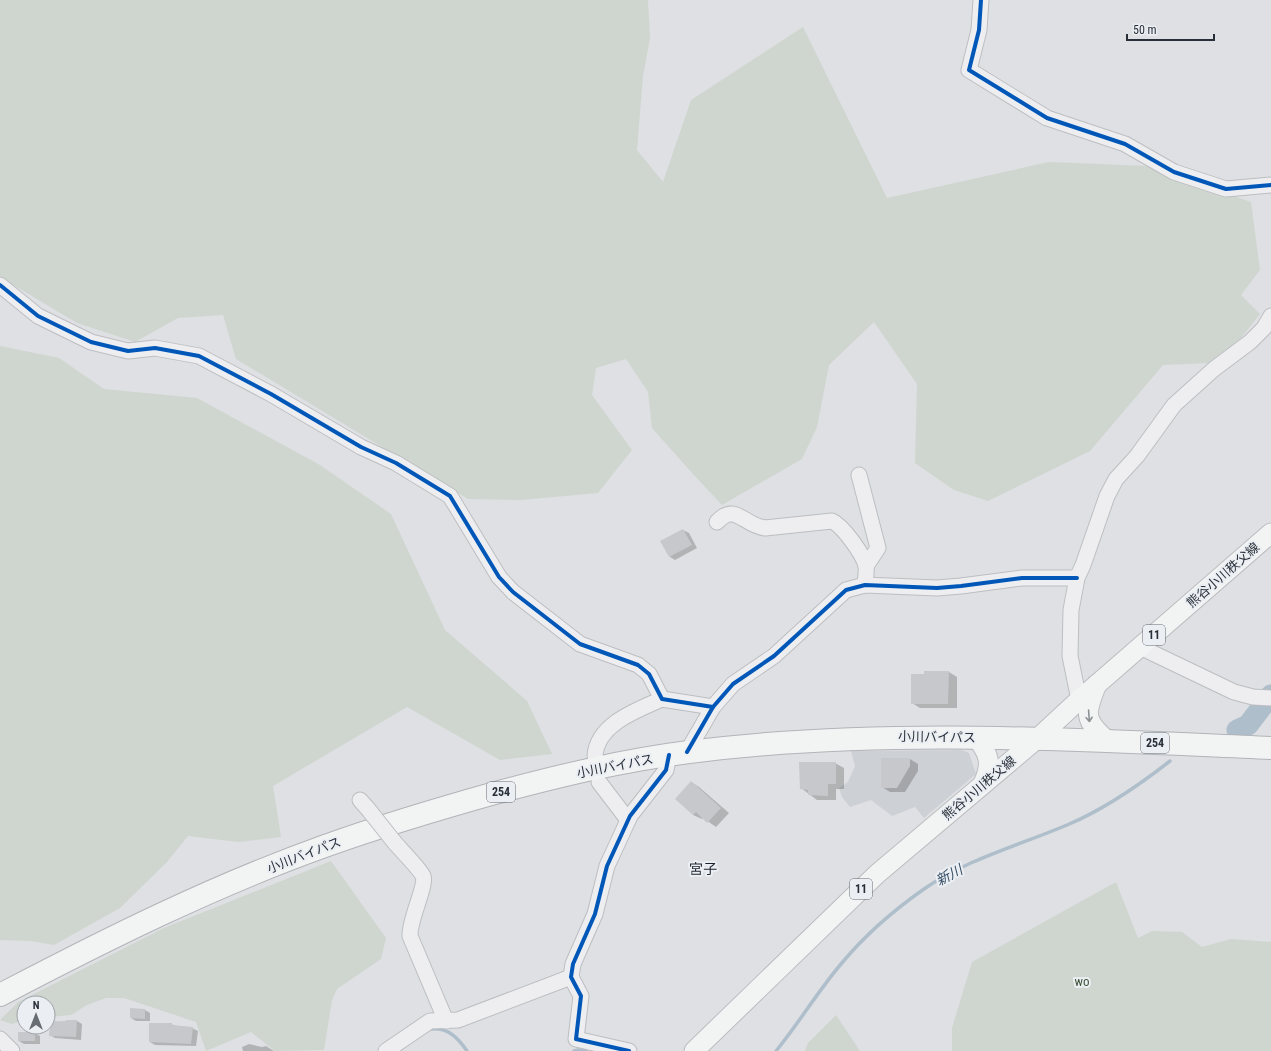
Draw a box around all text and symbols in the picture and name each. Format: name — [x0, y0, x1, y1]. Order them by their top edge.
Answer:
scale bar — [1127, 16, 1214, 42]
text: 50 m — [1133, 23, 1157, 37]
street label: 熊谷小川秩父線 — [1184, 539, 1262, 611]
road number: 11 — [1143, 625, 1165, 645]
one-way arrow — [1086, 709, 1093, 722]
street label: 小川バイパス — [898, 729, 976, 745]
road number: 254 — [1141, 733, 1169, 753]
street label: 小川バイパス — [575, 751, 655, 781]
street label: 熊谷小川秩父線 — [939, 753, 1019, 823]
road number: 254 — [487, 782, 515, 802]
street label: 小川バイパス — [265, 834, 343, 876]
water label: 新川 — [933, 860, 967, 889]
district label: 宮子 — [689, 861, 717, 877]
road number: 11 — [850, 879, 872, 899]
park label: wo — [1075, 974, 1089, 989]
north arrow — [16, 995, 56, 1035]
text: N — [33, 999, 40, 1012]

